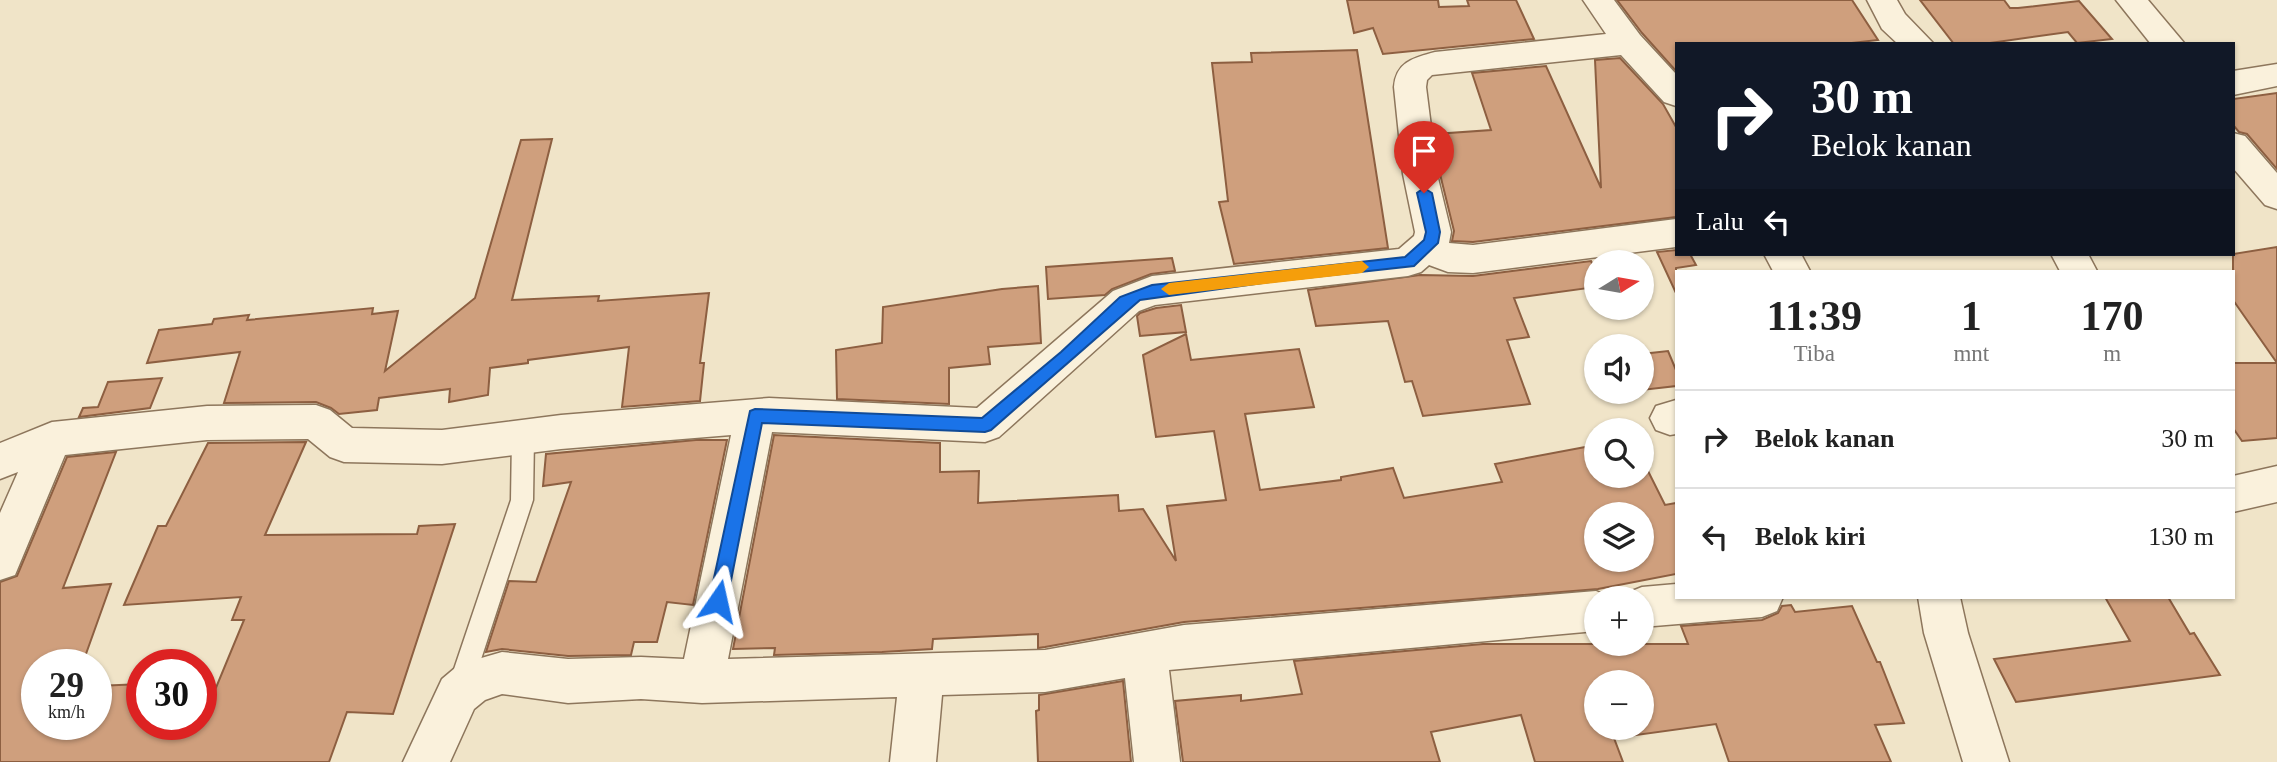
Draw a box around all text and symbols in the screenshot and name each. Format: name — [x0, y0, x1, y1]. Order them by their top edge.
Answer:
text: 30 m — [1811, 69, 1913, 124]
icon: right — [1696, 70, 1787, 161]
pin — [1394, 121, 1454, 193]
text: Belok kanan — [1811, 127, 1972, 163]
icon: arrive — [1405, 132, 1443, 170]
icon: left — [1758, 203, 1796, 241]
text: Lalu — [1696, 207, 1744, 236]
north arrow — [1584, 250, 1654, 320]
map controls — [1584, 250, 1654, 740]
text: 11:39 — [1766, 293, 1862, 339]
text: 1 — [1961, 293, 1982, 339]
text: 170 — [2081, 293, 2144, 339]
button: sound — [1584, 334, 1654, 404]
text: Tiba — [1794, 341, 1835, 366]
text: mnt — [1953, 341, 1989, 366]
text: m — [2103, 341, 2121, 366]
button: search — [1584, 418, 1654, 488]
icon: right — [1696, 420, 1734, 458]
text: Belok kanan — [1755, 424, 1894, 453]
text: 30 m — [2161, 424, 2214, 453]
button: layers — [1584, 502, 1654, 572]
icon: left — [1696, 518, 1734, 556]
text: Belok kiri — [1755, 522, 1866, 551]
text: 130 m — [2148, 522, 2214, 551]
position arrow — [681, 564, 755, 638]
button: + — [1584, 586, 1654, 656]
speed limit sign: 30 — [126, 649, 217, 740]
text: 29 — [49, 666, 84, 705]
button: − — [1584, 670, 1654, 740]
text: km/h — [48, 702, 85, 722]

